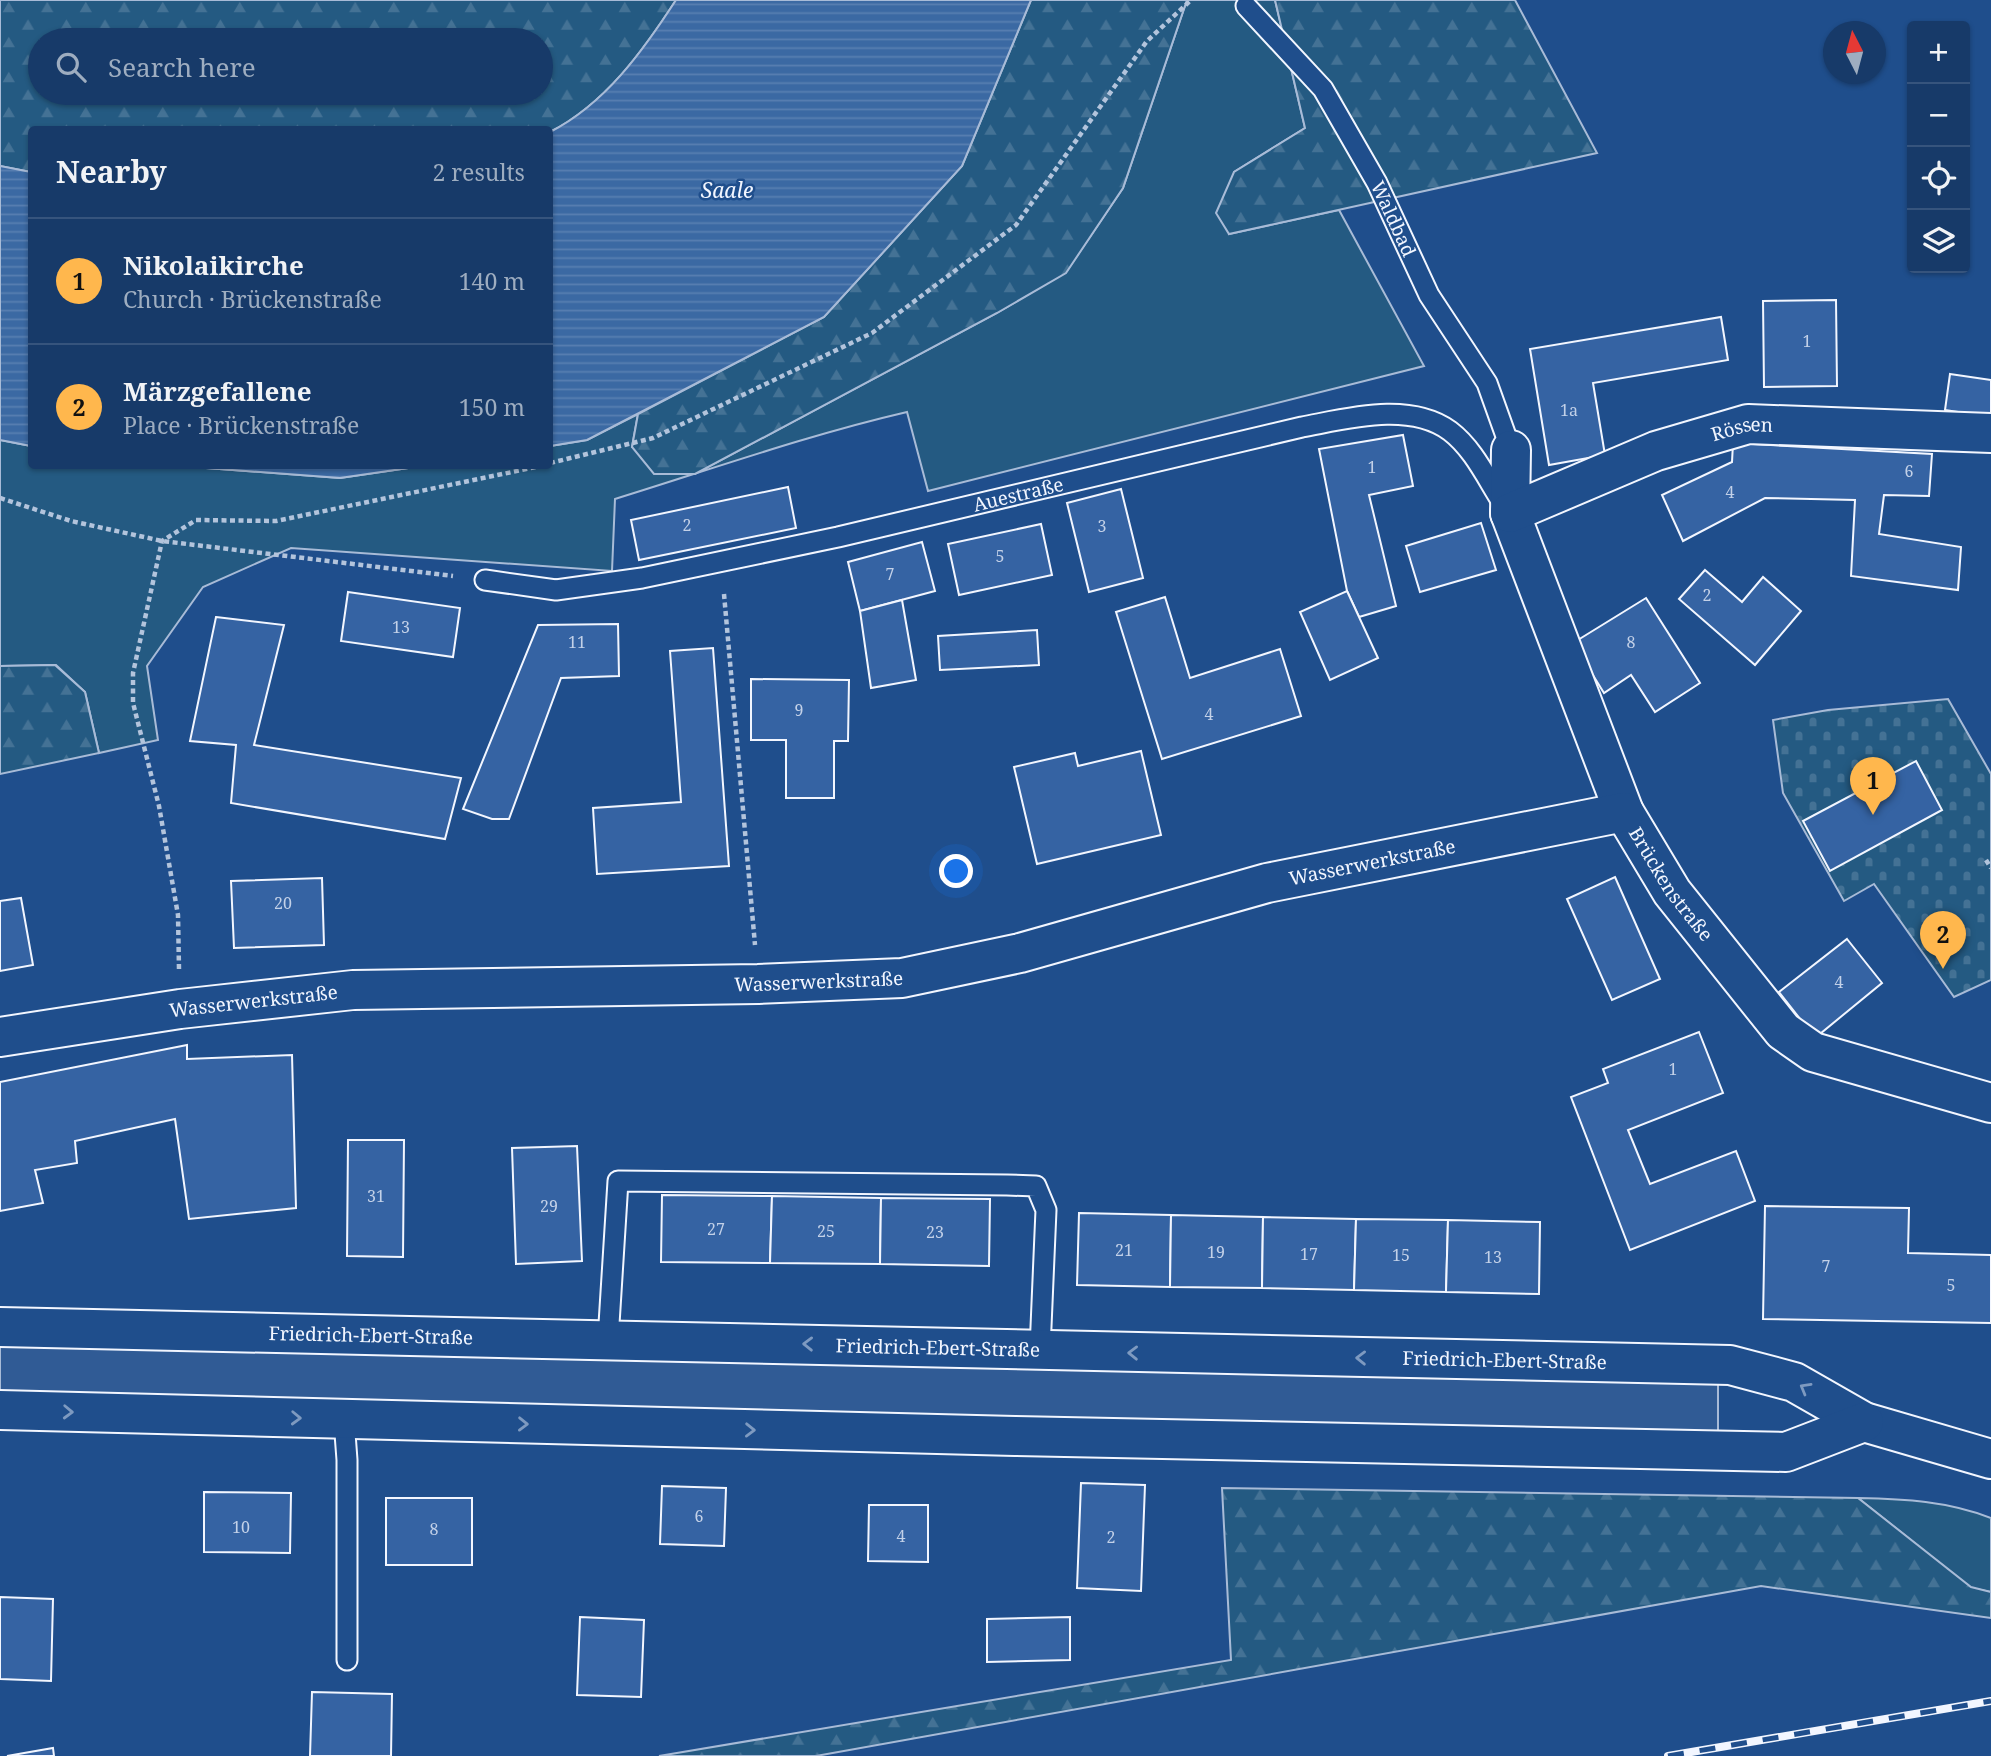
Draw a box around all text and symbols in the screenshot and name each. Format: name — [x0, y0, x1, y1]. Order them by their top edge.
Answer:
north arrow — [1823, 21, 1886, 84]
map controls — [1907, 21, 1970, 273]
button: + — [1907, 21, 1970, 84]
search box — [28, 28, 553, 105]
icon: search — [52, 48, 90, 86]
text: Search here — [108, 49, 256, 85]
button: − — [1907, 84, 1970, 147]
button: locate — [1907, 147, 1970, 210]
text: Nearby — [56, 151, 167, 192]
text: 2 results — [432, 156, 525, 188]
water label: Saale — [701, 176, 753, 204]
street label: Waldbad — [1365, 177, 1423, 261]
button: layers — [1907, 210, 1970, 273]
text: Nikolaikirche — [123, 247, 304, 283]
text: 1 — [73, 265, 86, 297]
text: 140 m — [459, 265, 525, 297]
text: Church · Brückenstraße — [123, 283, 382, 315]
house number: 1 — [1803, 330, 1811, 352]
text: Märzgefallene — [123, 373, 312, 409]
text: 2 — [73, 391, 86, 423]
text: 150 m — [459, 391, 525, 423]
house number: 1a — [1560, 399, 1578, 421]
text: Place · Brückenstraße — [123, 409, 359, 441]
street label: Rössen — [1708, 411, 1773, 447]
house number: 1 — [1368, 456, 1376, 478]
house number: 6 — [1905, 460, 1914, 482]
street label: Auestraße — [970, 471, 1066, 518]
house number: 4 — [1726, 481, 1735, 503]
house number: 2 — [683, 514, 691, 536]
house number: 3 — [1098, 515, 1107, 537]
house number: 5 — [996, 545, 1004, 567]
house number: 7 — [886, 563, 895, 585]
house number: 2 — [1703, 584, 1711, 606]
house number: 13 — [392, 616, 410, 638]
house number: 11 — [568, 631, 586, 653]
house number: 8 — [1627, 631, 1636, 653]
house number: 9 — [795, 699, 803, 721]
house number: 4 — [1205, 703, 1214, 725]
pin: 1 — [1850, 757, 1896, 815]
street label: Brückenstraße — [1623, 822, 1719, 946]
street label: Wasserwerkstraße — [1287, 833, 1458, 891]
your location — [939, 854, 973, 888]
house number: 20 — [274, 892, 292, 914]
pin: 2 — [1920, 911, 1966, 969]
street label: Wasserwerkstraße — [734, 965, 904, 997]
house number: 4 — [1835, 971, 1844, 993]
street label: Wasserwerkstraße — [167, 979, 339, 1024]
house number: 1 — [1669, 1058, 1677, 1080]
house number: 31 — [367, 1185, 385, 1207]
house number: 29 — [540, 1195, 558, 1217]
house number: 27 — [707, 1218, 725, 1240]
house number: 25 — [817, 1220, 835, 1242]
house number: 23 — [926, 1221, 944, 1243]
house number: 21 — [1115, 1239, 1133, 1261]
house number: 19 — [1207, 1241, 1225, 1263]
house number: 17 — [1300, 1243, 1318, 1265]
house number: 15 — [1392, 1244, 1410, 1266]
house number: 13 — [1484, 1246, 1502, 1268]
house number: 7 — [1822, 1255, 1831, 1277]
house number: 5 — [1947, 1274, 1955, 1296]
street label: Friedrich-Ebert-Straße — [268, 1320, 473, 1350]
street label: Friedrich-Ebert-Straße — [835, 1332, 1040, 1363]
one-way arrow — [802, 1337, 813, 1352]
one-way arrow — [1128, 1345, 1139, 1360]
street label: Friedrich-Ebert-Straße — [1402, 1345, 1607, 1375]
one-way arrow — [1355, 1351, 1366, 1366]
one-way arrow — [1800, 1383, 1812, 1396]
one-way arrow — [63, 1404, 74, 1419]
one-way arrow — [290, 1411, 301, 1426]
one-way arrow — [518, 1416, 529, 1432]
one-way arrow — [745, 1422, 756, 1437]
house number: 6 — [695, 1505, 704, 1527]
house number: 10 — [232, 1516, 250, 1538]
house number: 8 — [430, 1518, 439, 1540]
house number: 4 — [897, 1525, 906, 1547]
house number: 2 — [1107, 1526, 1115, 1548]

